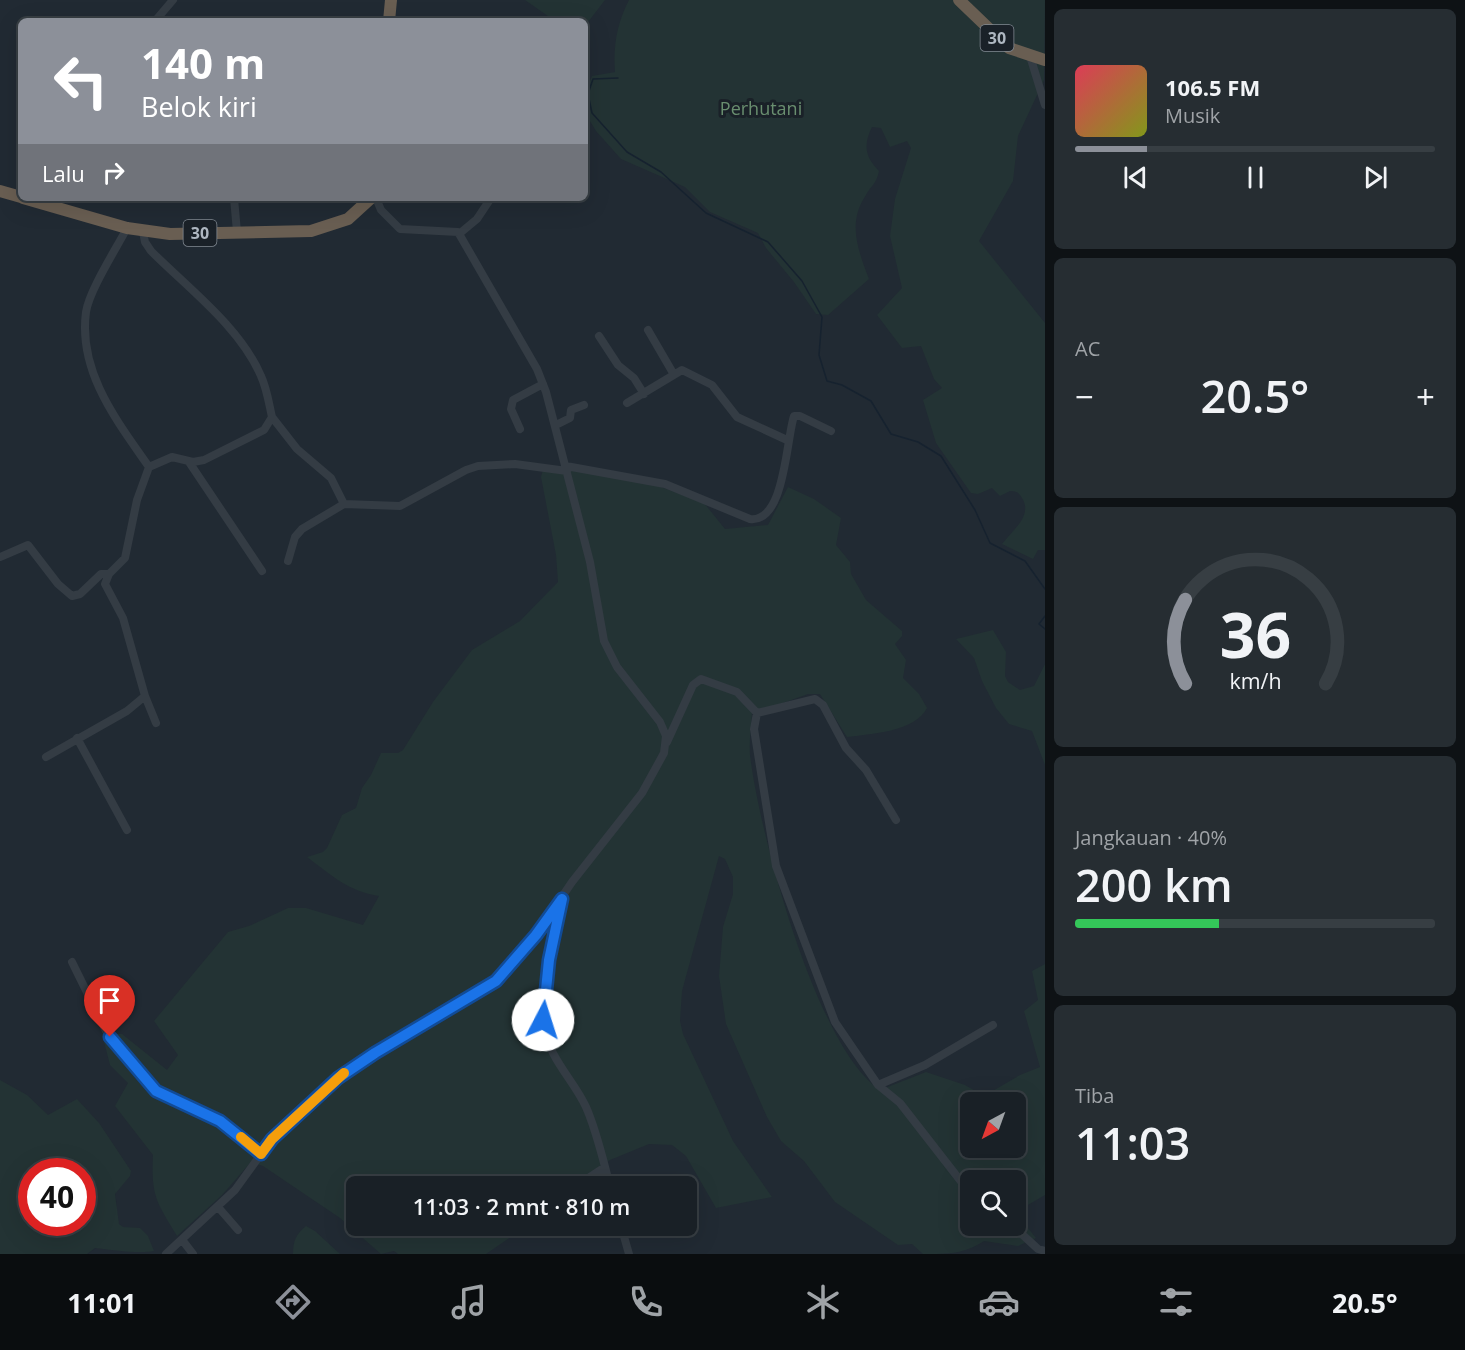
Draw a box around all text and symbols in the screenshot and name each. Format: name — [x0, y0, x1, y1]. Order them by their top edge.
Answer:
road number: 30 — [980, 25, 1014, 51]
text: 140 m — [141, 34, 265, 91]
icon: left — [42, 42, 120, 120]
text: 106.5 FM — [1165, 72, 1260, 102]
text: Belok kiri — [141, 88, 257, 125]
park label: Perhutani — [720, 96, 802, 120]
text: Musik — [1165, 102, 1220, 129]
icon: right — [97, 156, 130, 189]
text: Lalu — [42, 158, 85, 188]
icon: previous — [1119, 161, 1152, 194]
icon: pause — [1239, 161, 1272, 194]
icon: next — [1359, 161, 1392, 194]
road number: 30 — [184, 220, 216, 246]
text: AC — [1075, 335, 1100, 362]
text: 20.5° — [1201, 365, 1309, 426]
text: − — [1075, 374, 1094, 419]
text: + — [1416, 374, 1435, 419]
text: 36 — [1219, 591, 1291, 676]
text: km/h — [1229, 666, 1281, 695]
text: Jangkauan · 40% — [1075, 824, 1227, 851]
text: 200 km — [1075, 854, 1233, 915]
pin — [84, 975, 135, 1037]
icon: arrive — [93, 984, 126, 1017]
position arrow — [511, 988, 575, 1052]
text: Tiba — [1075, 1082, 1114, 1109]
north arrow — [960, 1092, 1026, 1158]
map controls — [960, 1092, 1026, 1236]
text: 11:03 — [1075, 1112, 1190, 1173]
speed limit sign: 40 — [18, 1158, 96, 1236]
button: search — [960, 1170, 1026, 1236]
text: 11:03 · 2 mnt · 810 m — [413, 1191, 630, 1221]
icon: directions — [272, 1281, 314, 1323]
icon: music — [448, 1281, 490, 1323]
icon: phone — [625, 1281, 667, 1323]
icon: climate — [802, 1281, 844, 1323]
icon: car — [978, 1281, 1020, 1323]
icon: filters — [1155, 1281, 1197, 1323]
text: 11:01 — [67, 1284, 137, 1321]
text: 20.5° — [1332, 1284, 1398, 1321]

